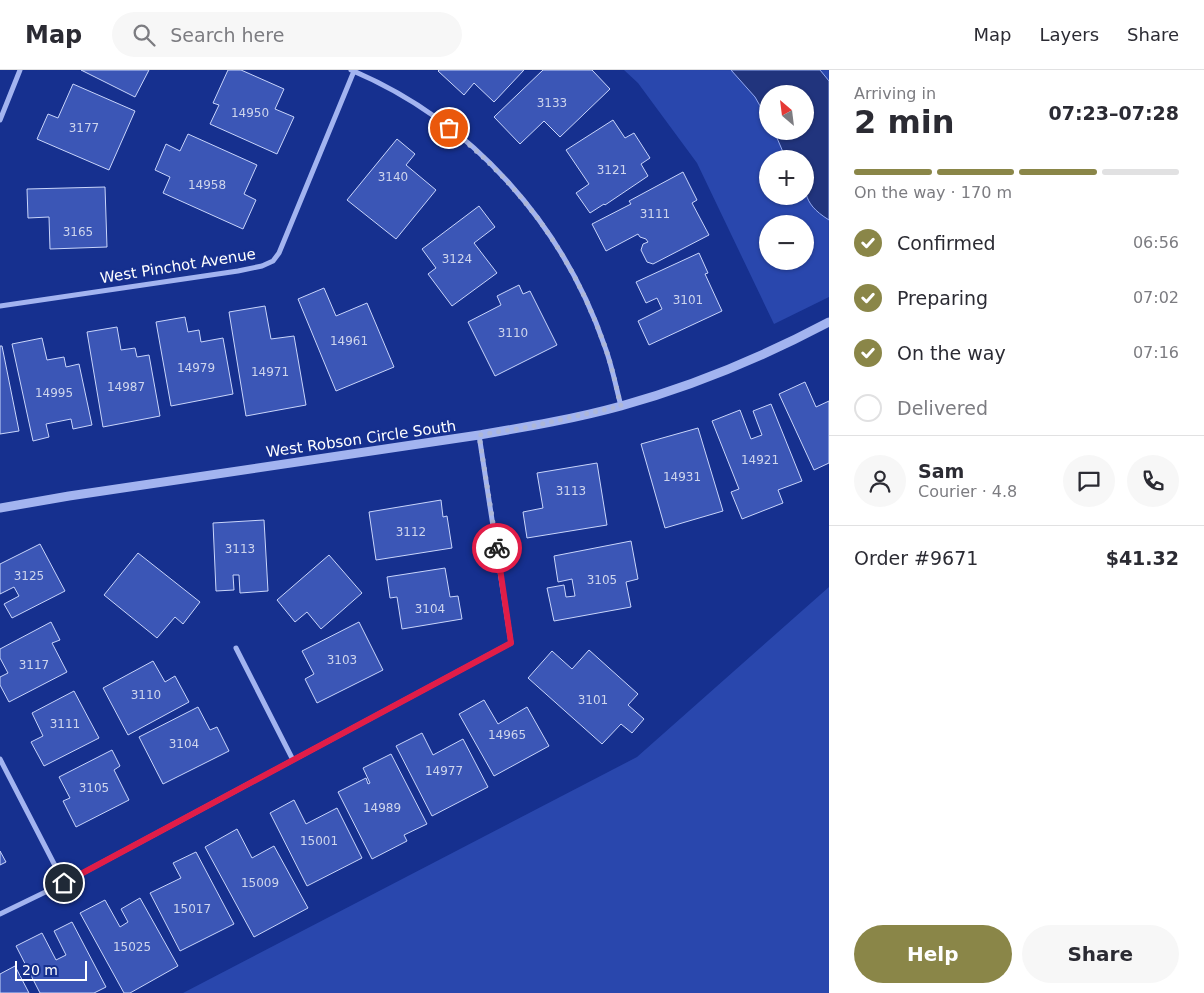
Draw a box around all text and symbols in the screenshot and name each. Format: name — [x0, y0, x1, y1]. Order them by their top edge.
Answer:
search box — [112, 12, 462, 57]
text: Map — [25, 21, 82, 49]
icon: search — [130, 21, 158, 49]
text: Search here — [170, 24, 284, 46]
text: Map — [973, 24, 1011, 45]
text: Layers — [1039, 24, 1099, 45]
text: Share — [1127, 24, 1179, 45]
text: Arriving in — [854, 84, 936, 103]
north arrow — [759, 85, 814, 140]
map controls — [759, 85, 814, 270]
house number: 3133 — [537, 96, 567, 110]
text: 07:23–07:28 — [1049, 102, 1179, 124]
text: 2 min — [854, 103, 955, 141]
house number: 14950 — [231, 106, 269, 120]
pin — [428, 107, 470, 149]
icon: bag — [435, 114, 463, 142]
house number: 3177 — [69, 121, 99, 135]
button: + — [759, 150, 814, 205]
house number: 3121 — [597, 163, 627, 177]
house number: 3140 — [378, 170, 408, 184]
house number: 14958 — [188, 178, 226, 192]
text: On the way · 170 m — [854, 183, 1012, 202]
house number: 3111 — [640, 207, 670, 221]
button: − — [759, 215, 814, 270]
house number: 3165 — [63, 225, 93, 239]
icon: check — [854, 229, 882, 257]
text: Confirmed — [897, 232, 996, 254]
text: 06:56 — [1133, 233, 1179, 252]
street label: West Pinchot Avenue — [99, 245, 257, 287]
house number: 3124 — [442, 252, 472, 266]
icon: check — [854, 284, 882, 312]
text: Preparing — [897, 287, 988, 309]
text: 07:02 — [1133, 288, 1179, 307]
house number: 3101 — [673, 293, 703, 307]
house number: 3110 — [498, 326, 528, 340]
house number: 14961 — [330, 334, 368, 348]
icon: check — [854, 339, 882, 367]
text: On the way — [897, 342, 1006, 364]
text: 07:16 — [1133, 343, 1179, 362]
house number: 14979 — [177, 361, 215, 375]
house number: 14971 — [251, 365, 289, 379]
house number: 14987 — [107, 380, 145, 394]
house number: 14995 — [35, 386, 73, 400]
text: Delivered — [897, 397, 988, 419]
street label: West Robson Circle South — [265, 417, 457, 461]
house number: 14921 — [741, 453, 779, 467]
button: person — [854, 455, 906, 507]
button: chat — [1063, 455, 1115, 507]
button: phone — [1127, 455, 1179, 507]
text: Sam — [918, 460, 964, 482]
house number: 14931 — [663, 470, 701, 484]
text: Courier · 4.8 — [918, 482, 1017, 501]
house number: 3113 — [556, 484, 586, 498]
courier — [472, 523, 522, 573]
house number: 3112 — [396, 525, 426, 539]
icon: bike — [483, 534, 511, 562]
house number: 3113 — [225, 542, 255, 556]
text: Order #9671 — [854, 547, 978, 569]
text: $41.32 — [1106, 547, 1179, 569]
house number: 3125 — [14, 569, 44, 583]
house number: 3105 — [587, 573, 617, 587]
house number: 3104 — [415, 602, 445, 616]
house number: 3103 — [327, 653, 357, 667]
house number: 3117 — [19, 658, 49, 672]
house number: 3110 — [131, 688, 161, 702]
house number: 3101 — [578, 693, 608, 707]
house number: 3111 — [50, 717, 80, 731]
house number: 14965 — [488, 728, 526, 742]
house number: 3104 — [169, 737, 199, 751]
house number: 14977 — [425, 764, 463, 778]
house number: 3105 — [79, 781, 109, 795]
house number: 14989 — [363, 801, 401, 815]
house number: 15001 — [300, 834, 338, 848]
pin — [43, 862, 85, 904]
icon: home — [50, 869, 78, 897]
house number: 15009 — [241, 876, 279, 890]
house number: 15017 — [173, 902, 211, 916]
button: Help — [854, 925, 1012, 983]
button: Share — [1022, 925, 1179, 983]
house number: 15025 — [113, 940, 151, 954]
scale bar — [15, 958, 88, 981]
text: 20 m — [22, 962, 58, 978]

